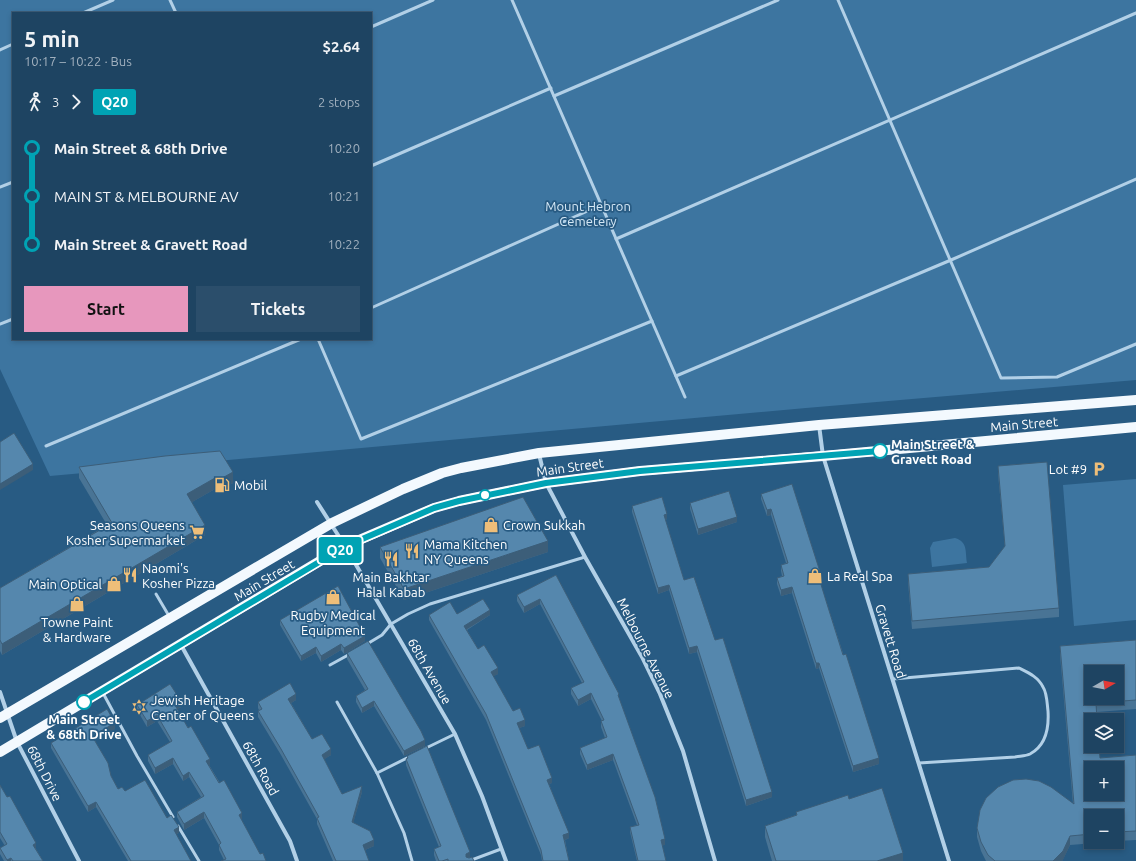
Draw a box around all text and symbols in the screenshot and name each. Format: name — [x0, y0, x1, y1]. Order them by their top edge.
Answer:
text: 5 min — [24, 26, 80, 51]
text: $2.64 — [322, 38, 360, 55]
text: 10:17 – 10:22 · Bus — [24, 54, 132, 68]
icon: walk — [24, 91, 46, 113]
icon: forward — [65, 91, 87, 113]
text: Q20 — [101, 94, 128, 110]
text: 3 — [52, 95, 59, 109]
text: 2 stops — [318, 95, 360, 109]
text: Main Street & 68th Drive — [54, 140, 228, 157]
text: 10:20 — [327, 141, 360, 155]
text: MAIN ST & MELBOURNE AV — [54, 188, 239, 205]
text: 10:21 — [327, 189, 360, 203]
park label: Mount Hebron Cemetery — [545, 199, 631, 228]
text: Main Street & Gravett Road — [54, 236, 247, 253]
text: 10:22 — [327, 237, 360, 251]
button: Start — [24, 286, 188, 332]
button: Tickets — [196, 286, 360, 332]
street label: Main Street — [990, 414, 1058, 434]
place label: Main Street & Gravett Road — [891, 437, 975, 466]
marker: Main Street & Gravett Road — [872, 443, 888, 459]
street label: Main Street — [535, 455, 605, 479]
parking icon: Lot #9 — [1090, 460, 1108, 478]
place label: Lot #9 — [1049, 462, 1087, 476]
fuel station icon: Mobil — [213, 476, 231, 494]
place label: Mobil — [234, 478, 268, 492]
unlabelled marker — [479, 489, 491, 501]
shop icon: Crown Sukkah — [482, 516, 500, 534]
place label: Seasons Queens Kosher Supermarket — [66, 518, 185, 547]
place label: Crown Sukkah — [503, 518, 585, 532]
supermarket icon: Seasons Queens Kosher Supermarket — [188, 523, 206, 541]
line badge: Q20 — [317, 537, 363, 563]
place label: Mama Kitchen NY Queens — [424, 537, 507, 567]
text: Q20 — [327, 542, 353, 558]
restaurant icon: Mama Kitchen NY Queens — [403, 542, 421, 560]
restaurant icon: Main Bakhtar Halal Kabab — [382, 550, 400, 568]
street label: Main Street — [231, 557, 297, 603]
place label: Naomi's Kosher Pizza — [142, 561, 215, 590]
restaurant icon: Naomi's Kosher Pizza — [121, 566, 139, 584]
shop icon: La Real Spa — [806, 567, 824, 585]
place label: La Real Spa — [827, 569, 893, 583]
place label: Main Bakhtar Halal Kabab — [352, 570, 430, 599]
shop icon: Main Optical — [105, 575, 123, 593]
place label: Main Optical — [28, 577, 103, 591]
shop icon: Rugby Medical Equipment — [324, 588, 342, 606]
shop icon: Towne Paint & Hardware — [68, 595, 86, 613]
street label: Melbourne Avenue — [615, 595, 677, 701]
street label: Gravett Road — [873, 602, 909, 680]
place label: Rugby Medical Equipment — [290, 608, 376, 637]
place label: Towne Paint & Hardware — [41, 615, 113, 644]
street label: 68th Avenue — [405, 635, 455, 707]
north arrow — [1084, 665, 1124, 705]
map controls — [1084, 665, 1124, 849]
place label: Jewish Heritage Center of Queens — [151, 693, 255, 723]
marker: Main Street & 68th Drive — [76, 694, 92, 710]
synagogue icon: Jewish Heritage Center of Queens — [130, 698, 148, 716]
place label: Main Street & 68th Drive — [46, 712, 122, 741]
button: layers — [1084, 713, 1124, 753]
street label: 68th Road — [240, 738, 282, 798]
street label: 68th Drive — [25, 743, 65, 803]
button: + — [1084, 761, 1124, 801]
button: − — [1084, 809, 1124, 849]

